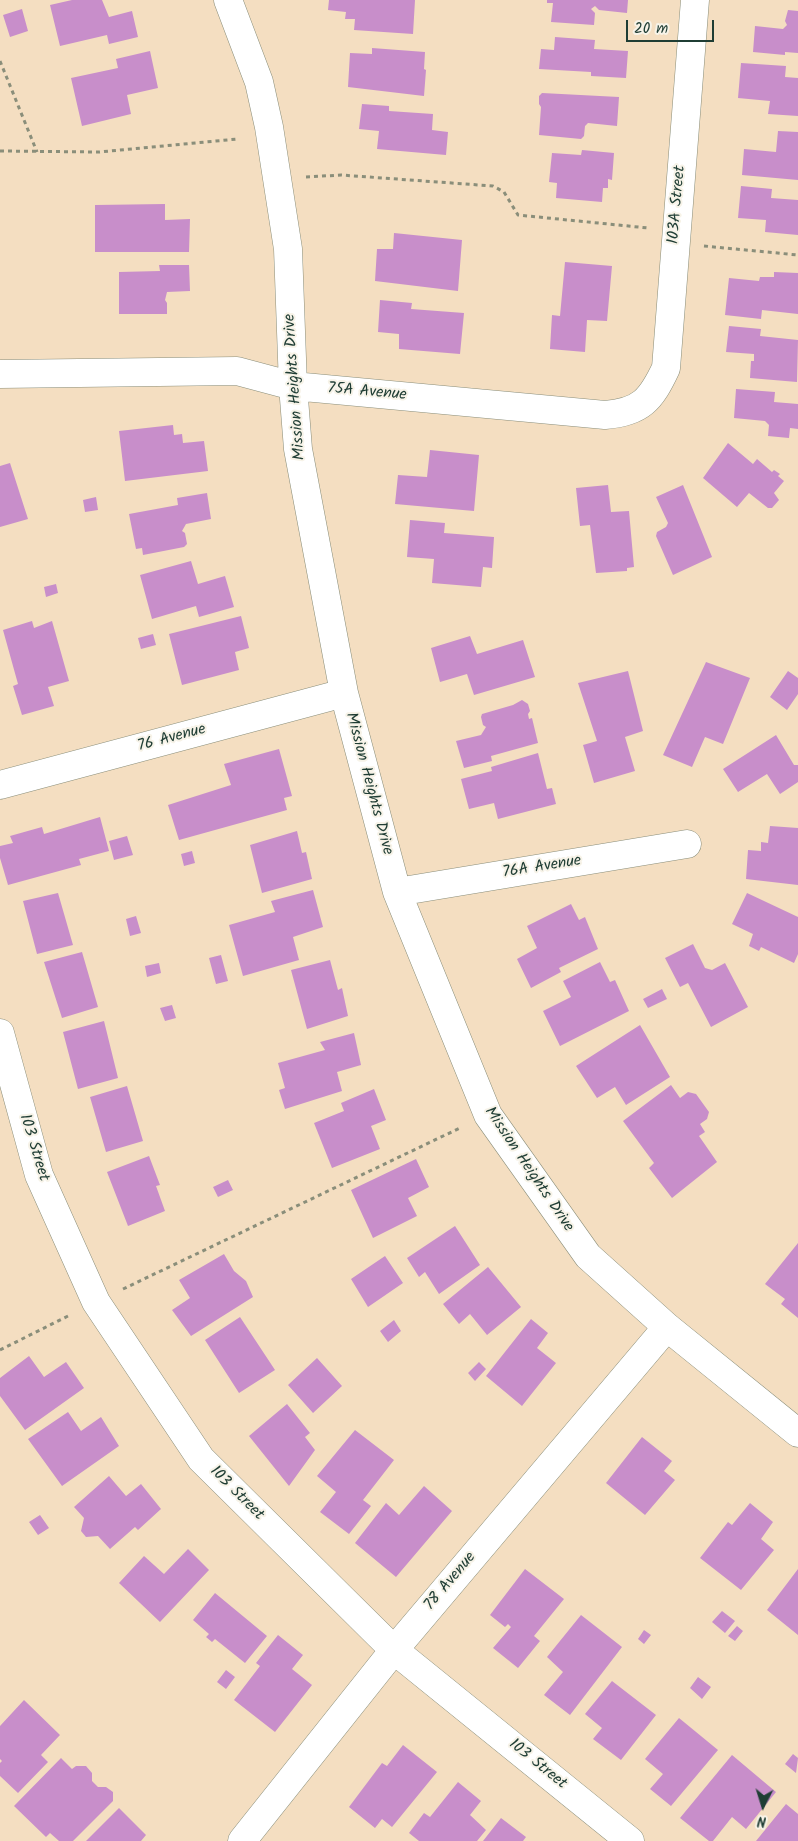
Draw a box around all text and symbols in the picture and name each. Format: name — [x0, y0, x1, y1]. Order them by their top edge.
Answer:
scale bar — [628, 10, 716, 42]
text: 20 m — [634, 17, 668, 41]
street label: 103A Street — [665, 165, 691, 245]
street label: Mission Heights Drive — [281, 313, 311, 461]
street label: 75A Avenue — [327, 380, 407, 406]
street label: Mission Heights Drive — [340, 711, 396, 857]
street label: 76 Avenue — [136, 721, 208, 757]
street label: 76A Avenue — [501, 852, 583, 884]
street label: Mission Heights Drive — [479, 1104, 577, 1236]
street label: 103 Street — [14, 1112, 52, 1184]
street label: 103 Street — [205, 1463, 267, 1525]
street label: 78 Avenue — [421, 1549, 481, 1615]
street label: 103 Street — [504, 1736, 570, 1794]
north arrow — [738, 1781, 788, 1831]
text: N — [756, 1810, 767, 1832]

